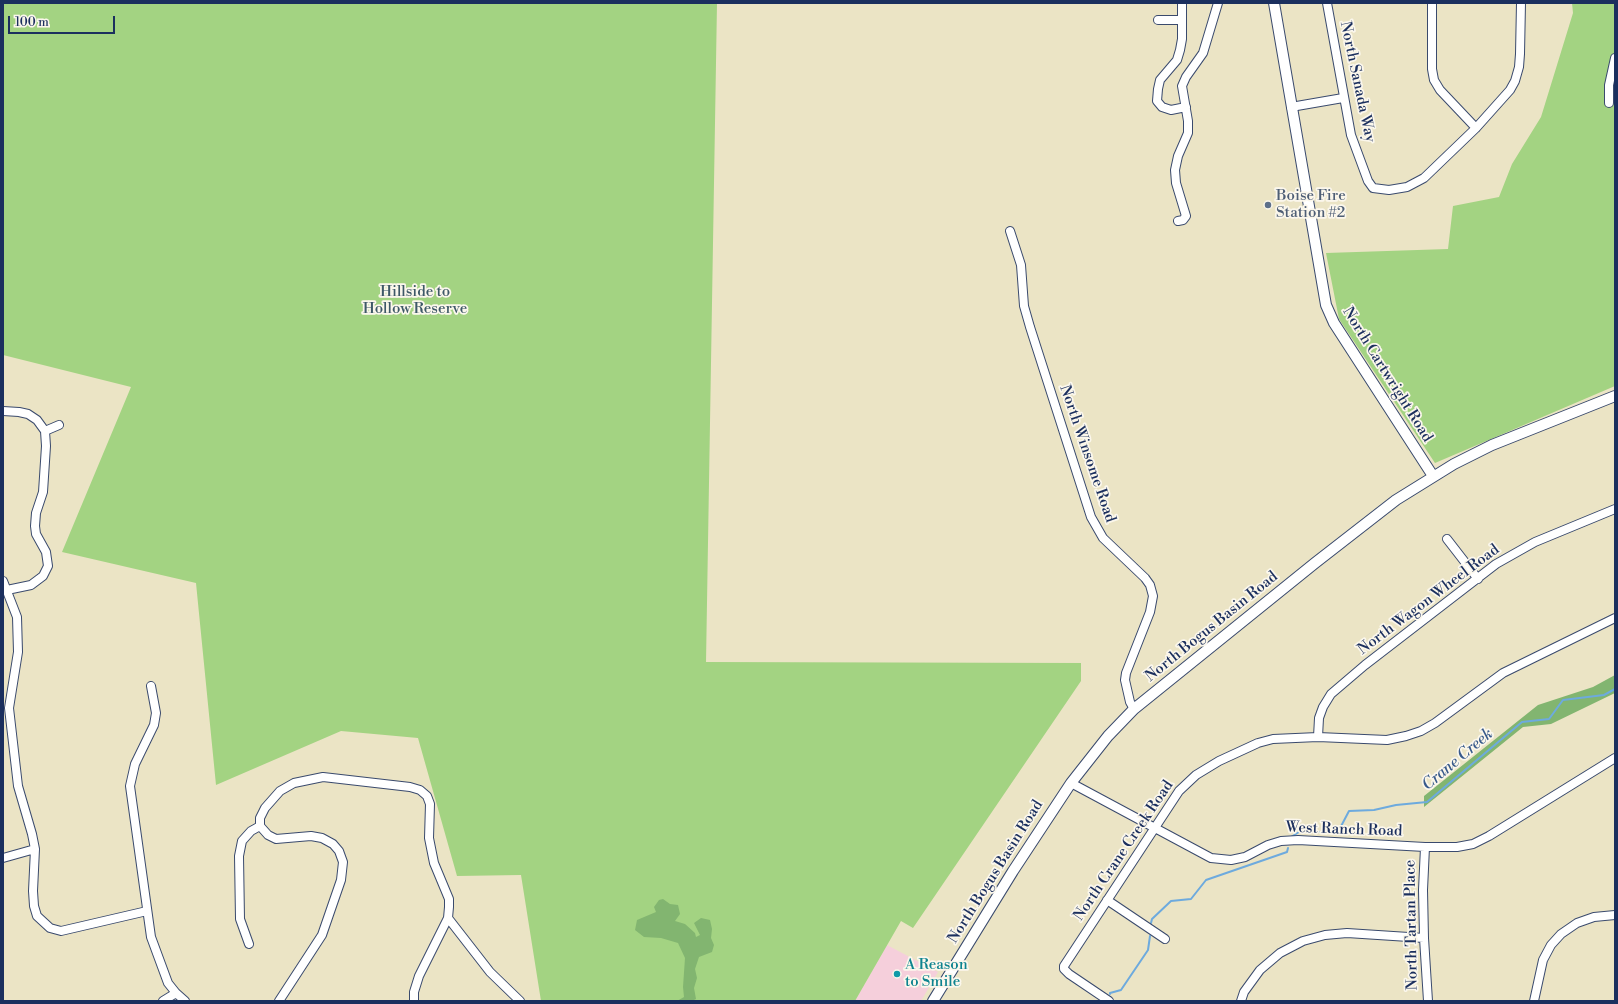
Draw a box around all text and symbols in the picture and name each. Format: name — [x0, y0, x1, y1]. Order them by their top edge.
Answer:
scale bar — [10, 8, 117, 34]
text: 100 m — [15, 15, 49, 30]
street label: North Sanada Way — [1335, 20, 1379, 144]
place label: Boise Fire Station #2 — [1276, 187, 1346, 222]
marker: Boise Fire Station #2 — [1263, 200, 1273, 210]
park label: Hillside to Hollow Reserve — [363, 283, 467, 318]
street label: North Cartwright Road — [1338, 304, 1436, 446]
street label: North Winsome Road — [1055, 383, 1119, 525]
street label: North Wagon Wheel Road — [1355, 541, 1503, 659]
street label: North Bogus Basin Road — [1142, 568, 1282, 686]
water label: Crane Creek — [1419, 725, 1497, 795]
street label: North Crane Creek Road — [1070, 777, 1178, 925]
street label: North Bogus Basin Road — [945, 797, 1047, 947]
street label: West Ranch Road — [1285, 819, 1403, 841]
street label: North Tartan Place — [1402, 860, 1422, 990]
place label: A Reason to Smile — [905, 956, 968, 991]
marker: A Reason to Smile — [892, 969, 902, 979]

